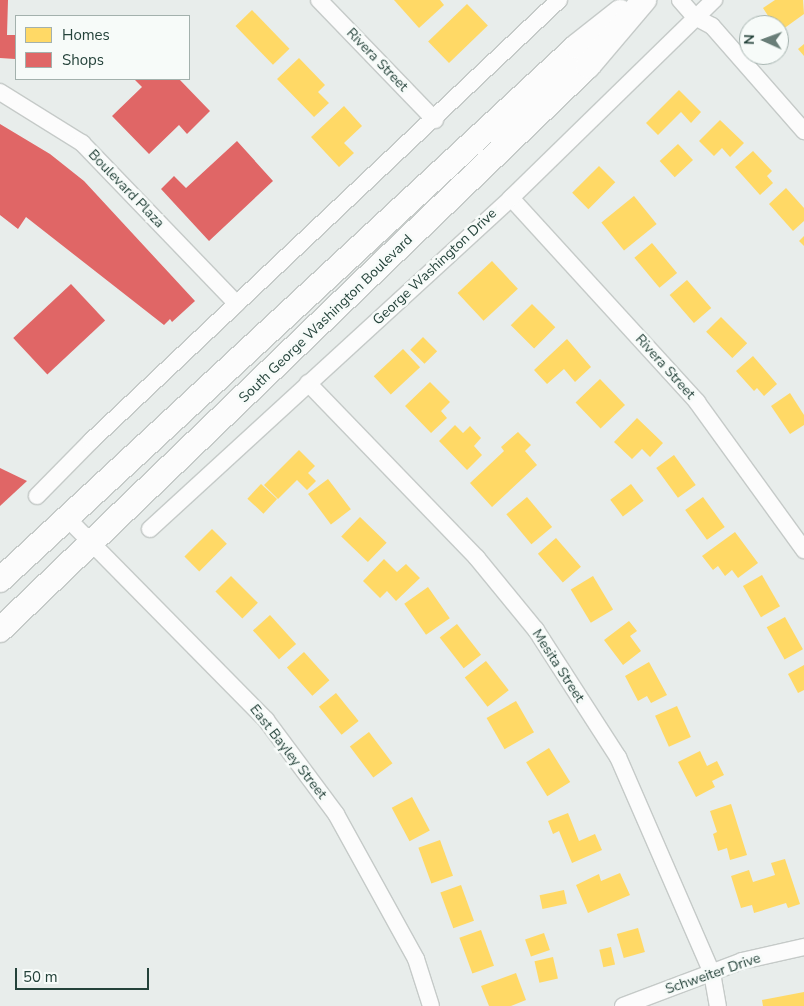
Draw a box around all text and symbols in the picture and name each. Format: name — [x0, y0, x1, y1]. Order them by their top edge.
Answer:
legend — [15, 15, 190, 80]
north arrow — [739, 15, 789, 65]
text: Homes — [62, 25, 110, 45]
street label: Rivera Street — [343, 25, 411, 95]
text: N — [740, 34, 759, 45]
text: Shops — [62, 50, 104, 70]
street label: Boulevard Plaza — [85, 146, 167, 232]
street label: George Washington Drive — [370, 205, 500, 329]
street label: South George Washington Boulevard — [236, 231, 416, 407]
street label: Rivera Street — [632, 331, 698, 403]
street label: Mesita Street — [528, 626, 588, 706]
street label: East Bayley Street — [246, 701, 330, 803]
street label: Schweiter Drive — [663, 950, 763, 998]
scale bar — [18, 958, 151, 990]
text: 50 m — [23, 967, 58, 987]

